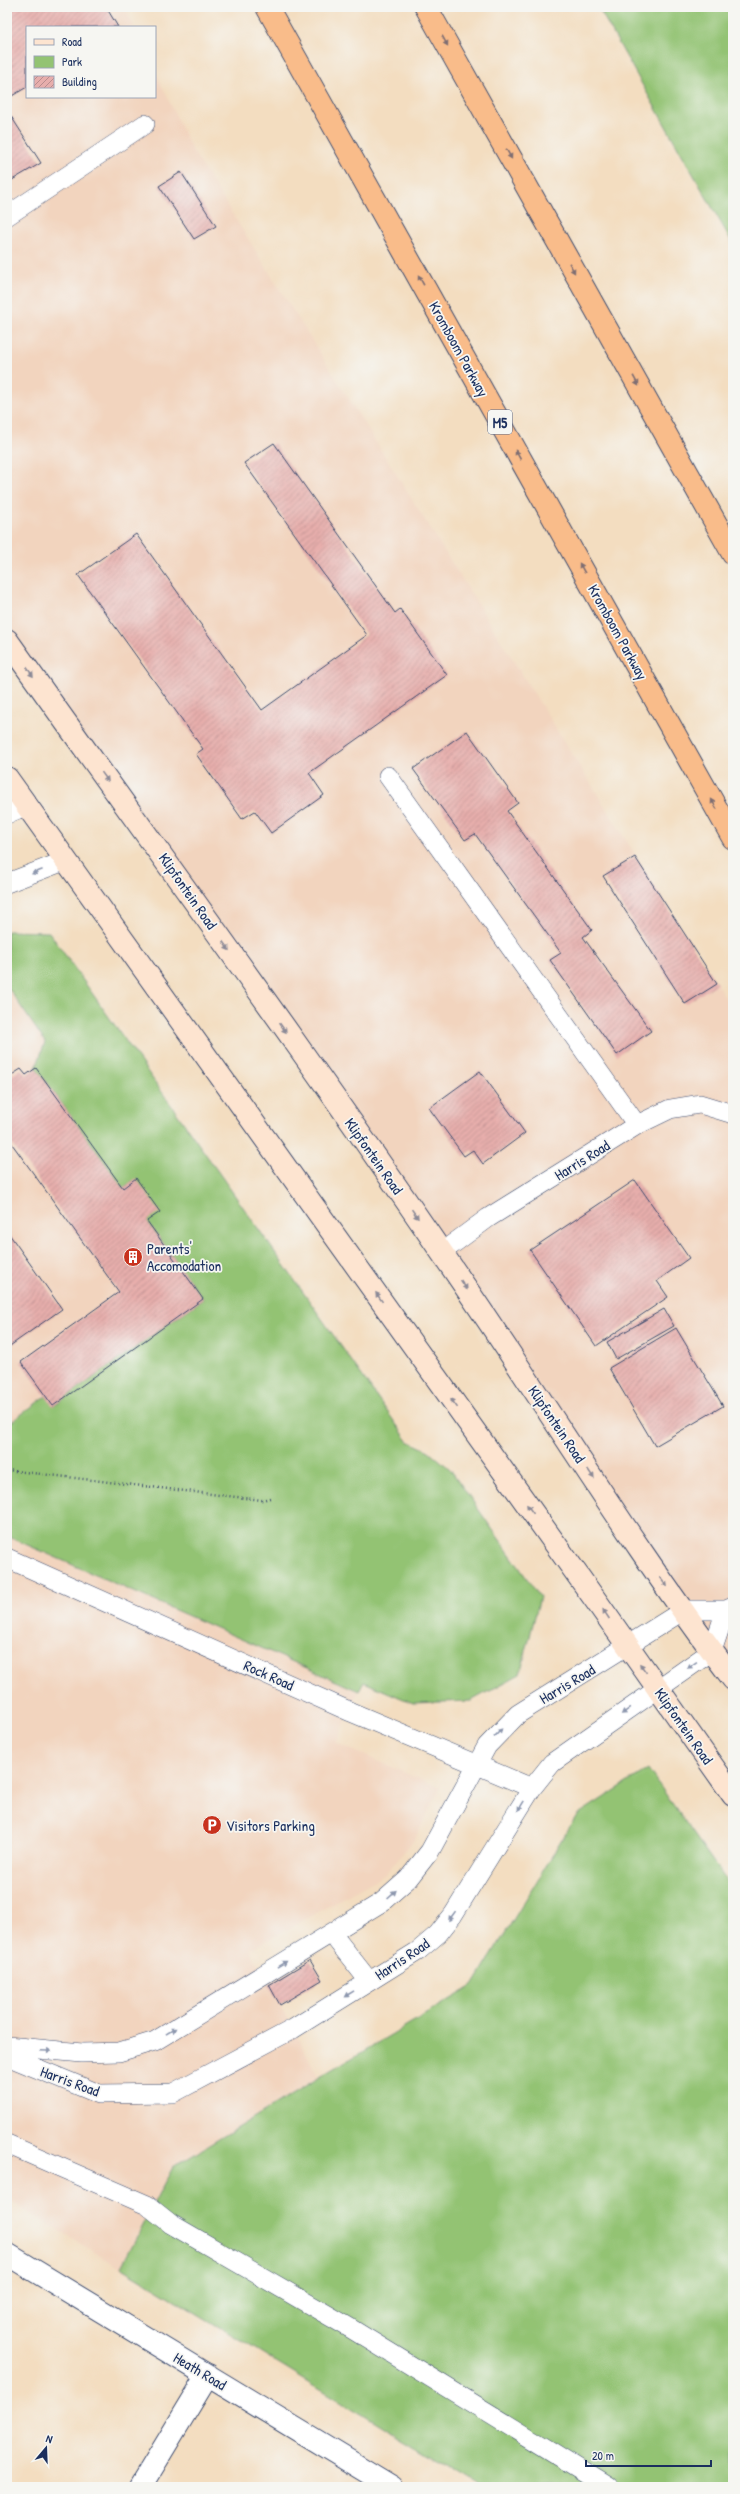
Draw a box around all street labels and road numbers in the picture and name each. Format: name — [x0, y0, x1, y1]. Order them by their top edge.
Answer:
street label: Kromboom Parkway — [424, 298, 494, 400]
road number: M5 — [488, 410, 512, 434]
street label: Kromboom Parkway — [583, 581, 653, 683]
street label: Klipfontein Road — [154, 848, 222, 934]
street label: Klipfontein Road — [340, 1113, 408, 1199]
street label: Harris Road — [550, 1135, 614, 1185]
street label: Klipfontein Road — [523, 1381, 591, 1467]
street label: Rock Road — [241, 1655, 298, 1695]
street label: Harris Road — [535, 1659, 599, 1709]
street label: Klipfontein Road — [650, 1683, 718, 1769]
street label: Harris Road — [371, 1933, 434, 1985]
street label: Harris Road — [37, 2061, 103, 2101]
street label: Heath Road — [170, 2347, 231, 2395]

